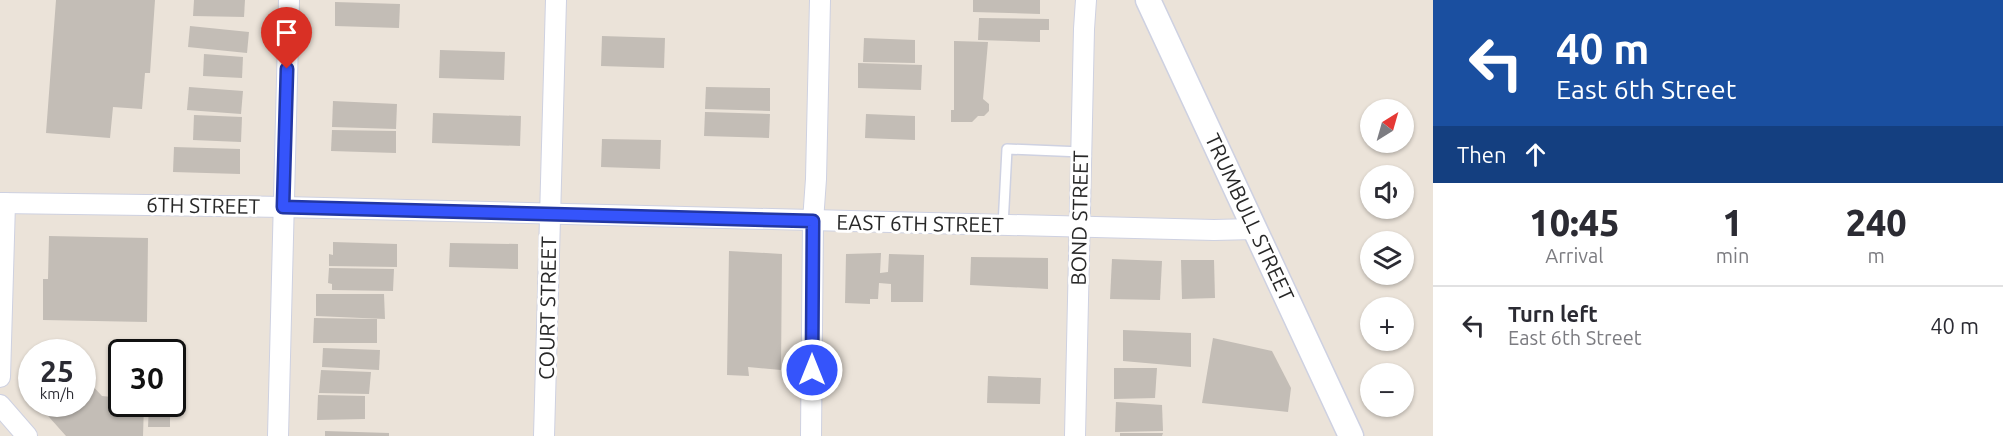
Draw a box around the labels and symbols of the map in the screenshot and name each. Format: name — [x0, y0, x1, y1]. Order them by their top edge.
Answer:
pin — [261, 7, 312, 69]
north arrow — [1360, 99, 1414, 153]
street label: TRUMBULL STREET — [1201, 129, 1300, 305]
street label: BOND STREET — [1066, 150, 1092, 286]
street label: 6TH STREET — [146, 192, 261, 218]
street label: EAST 6TH STREET — [836, 210, 1004, 236]
street label: COURT STREET — [534, 236, 560, 380]
position arrow — [780, 338, 844, 402]
speed limit sign: 30 — [108, 339, 186, 417]

